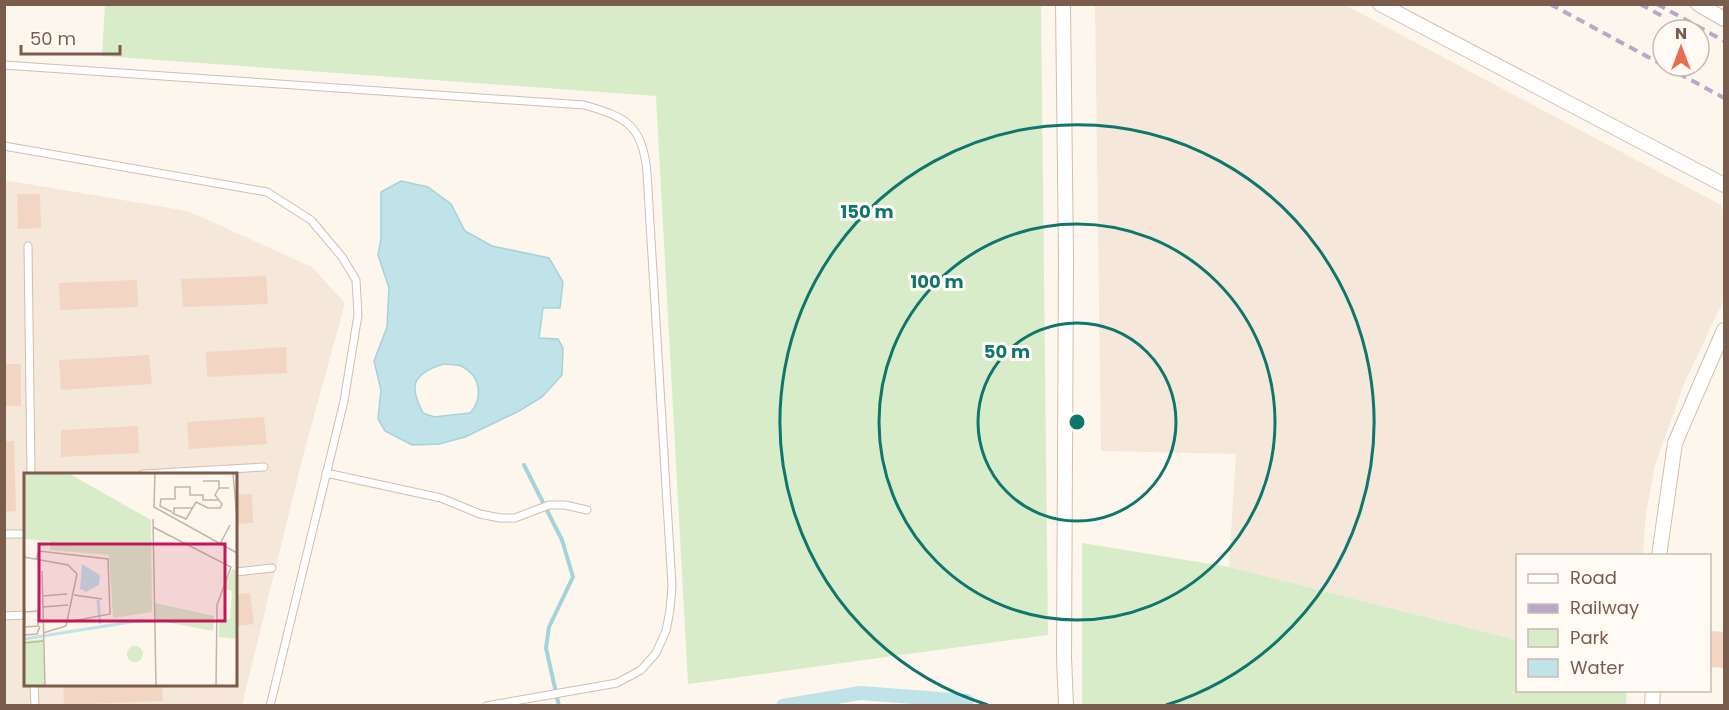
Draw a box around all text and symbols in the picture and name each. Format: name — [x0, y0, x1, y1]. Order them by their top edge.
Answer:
scale bar — [21, 18, 120, 56]
north arrow — [1651, 18, 1711, 78]
text: N — [1675, 22, 1687, 45]
text: 50 m — [30, 26, 76, 51]
text: 150 m — [840, 199, 894, 224]
text: 100 m — [910, 269, 964, 294]
text: 50 m — [984, 339, 1030, 364]
centre of rings — [1067, 412, 1087, 432]
inset map — [24, 473, 237, 686]
legend — [1516, 554, 1711, 692]
text: Road — [1570, 565, 1617, 590]
text: Railway — [1570, 595, 1639, 620]
text: Park — [1570, 625, 1609, 650]
text: Water — [1570, 655, 1624, 680]

